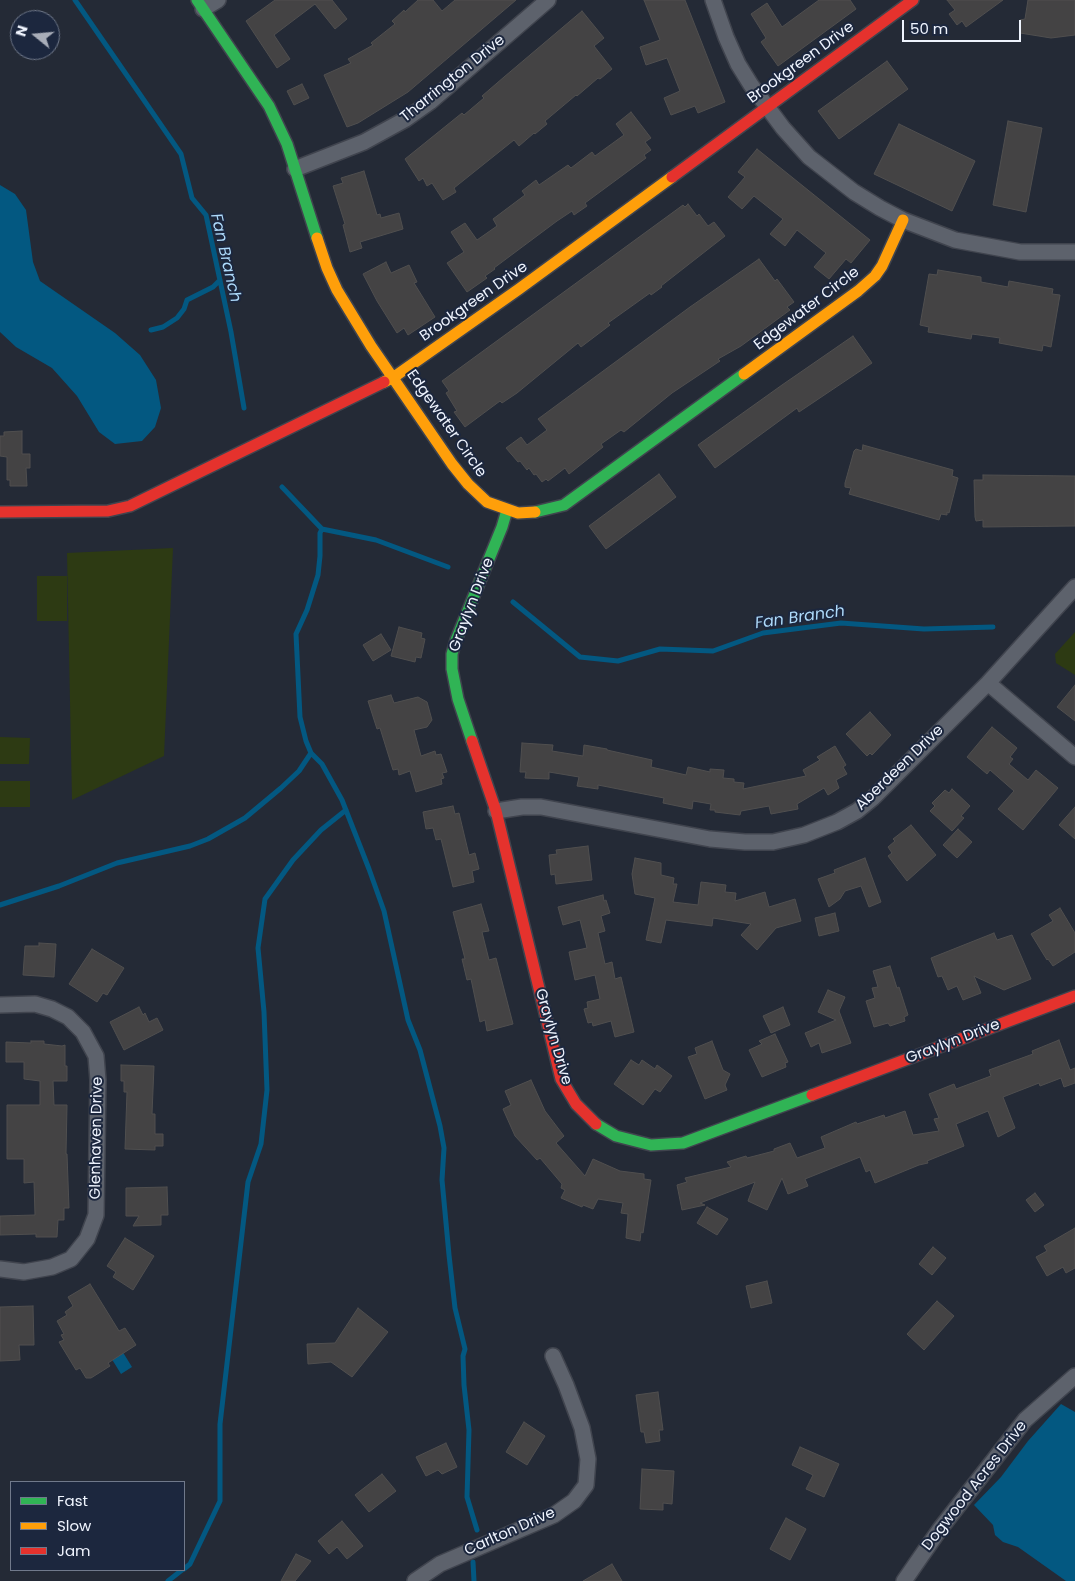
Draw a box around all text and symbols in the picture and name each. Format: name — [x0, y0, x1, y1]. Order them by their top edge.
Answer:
north arrow — [10, 10, 60, 60]
scale bar — [905, 10, 1024, 42]
street label: Brookgreen Drive — [744, 18, 858, 108]
text: 50 m — [910, 18, 948, 39]
text: N — [11, 23, 33, 39]
street label: Tharrington Drive — [397, 31, 509, 127]
water label: Fan Branch — [205, 212, 245, 304]
street label: Brookgreen Drive — [417, 258, 531, 346]
street label: Edgewater Circle — [751, 264, 863, 354]
street label: Edgewater Circle — [402, 367, 490, 481]
street label: Graylyn Drive — [446, 555, 498, 655]
water label: Fan Branch — [754, 602, 846, 634]
street label: Aberdeen Drive — [852, 722, 948, 814]
street label: Graylyn Drive — [531, 987, 575, 1087]
street label: Graylyn Drive — [903, 1016, 1003, 1068]
street label: Glenhaven Drive — [87, 1076, 107, 1200]
street label: Dogwood Acres Drive — [919, 1418, 1031, 1554]
legend — [10, 1481, 185, 1571]
text: Fast — [57, 1490, 88, 1511]
street label: Carlton Drive — [462, 1504, 558, 1560]
text: Slow — [57, 1515, 91, 1536]
text: Jam — [57, 1540, 91, 1561]

